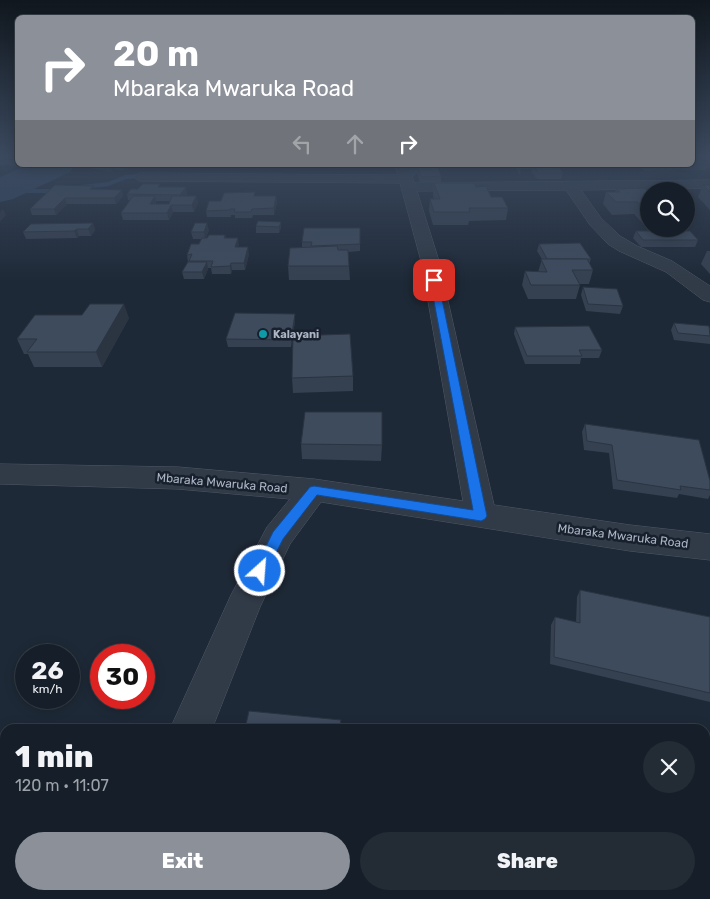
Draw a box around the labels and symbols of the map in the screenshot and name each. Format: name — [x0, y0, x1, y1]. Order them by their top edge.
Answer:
pin — [413, 259, 455, 301]
marker: Kalayani — [257, 328, 269, 340]
place label: Kalayani — [273, 328, 319, 341]
street label: Mbaraka Mwaruka Road — [156, 470, 288, 496]
street label: Mbaraka Mwaruka Road — [557, 521, 689, 551]
position arrow — [233, 544, 285, 596]
speed limit sign: 30 — [90, 644, 155, 709]

